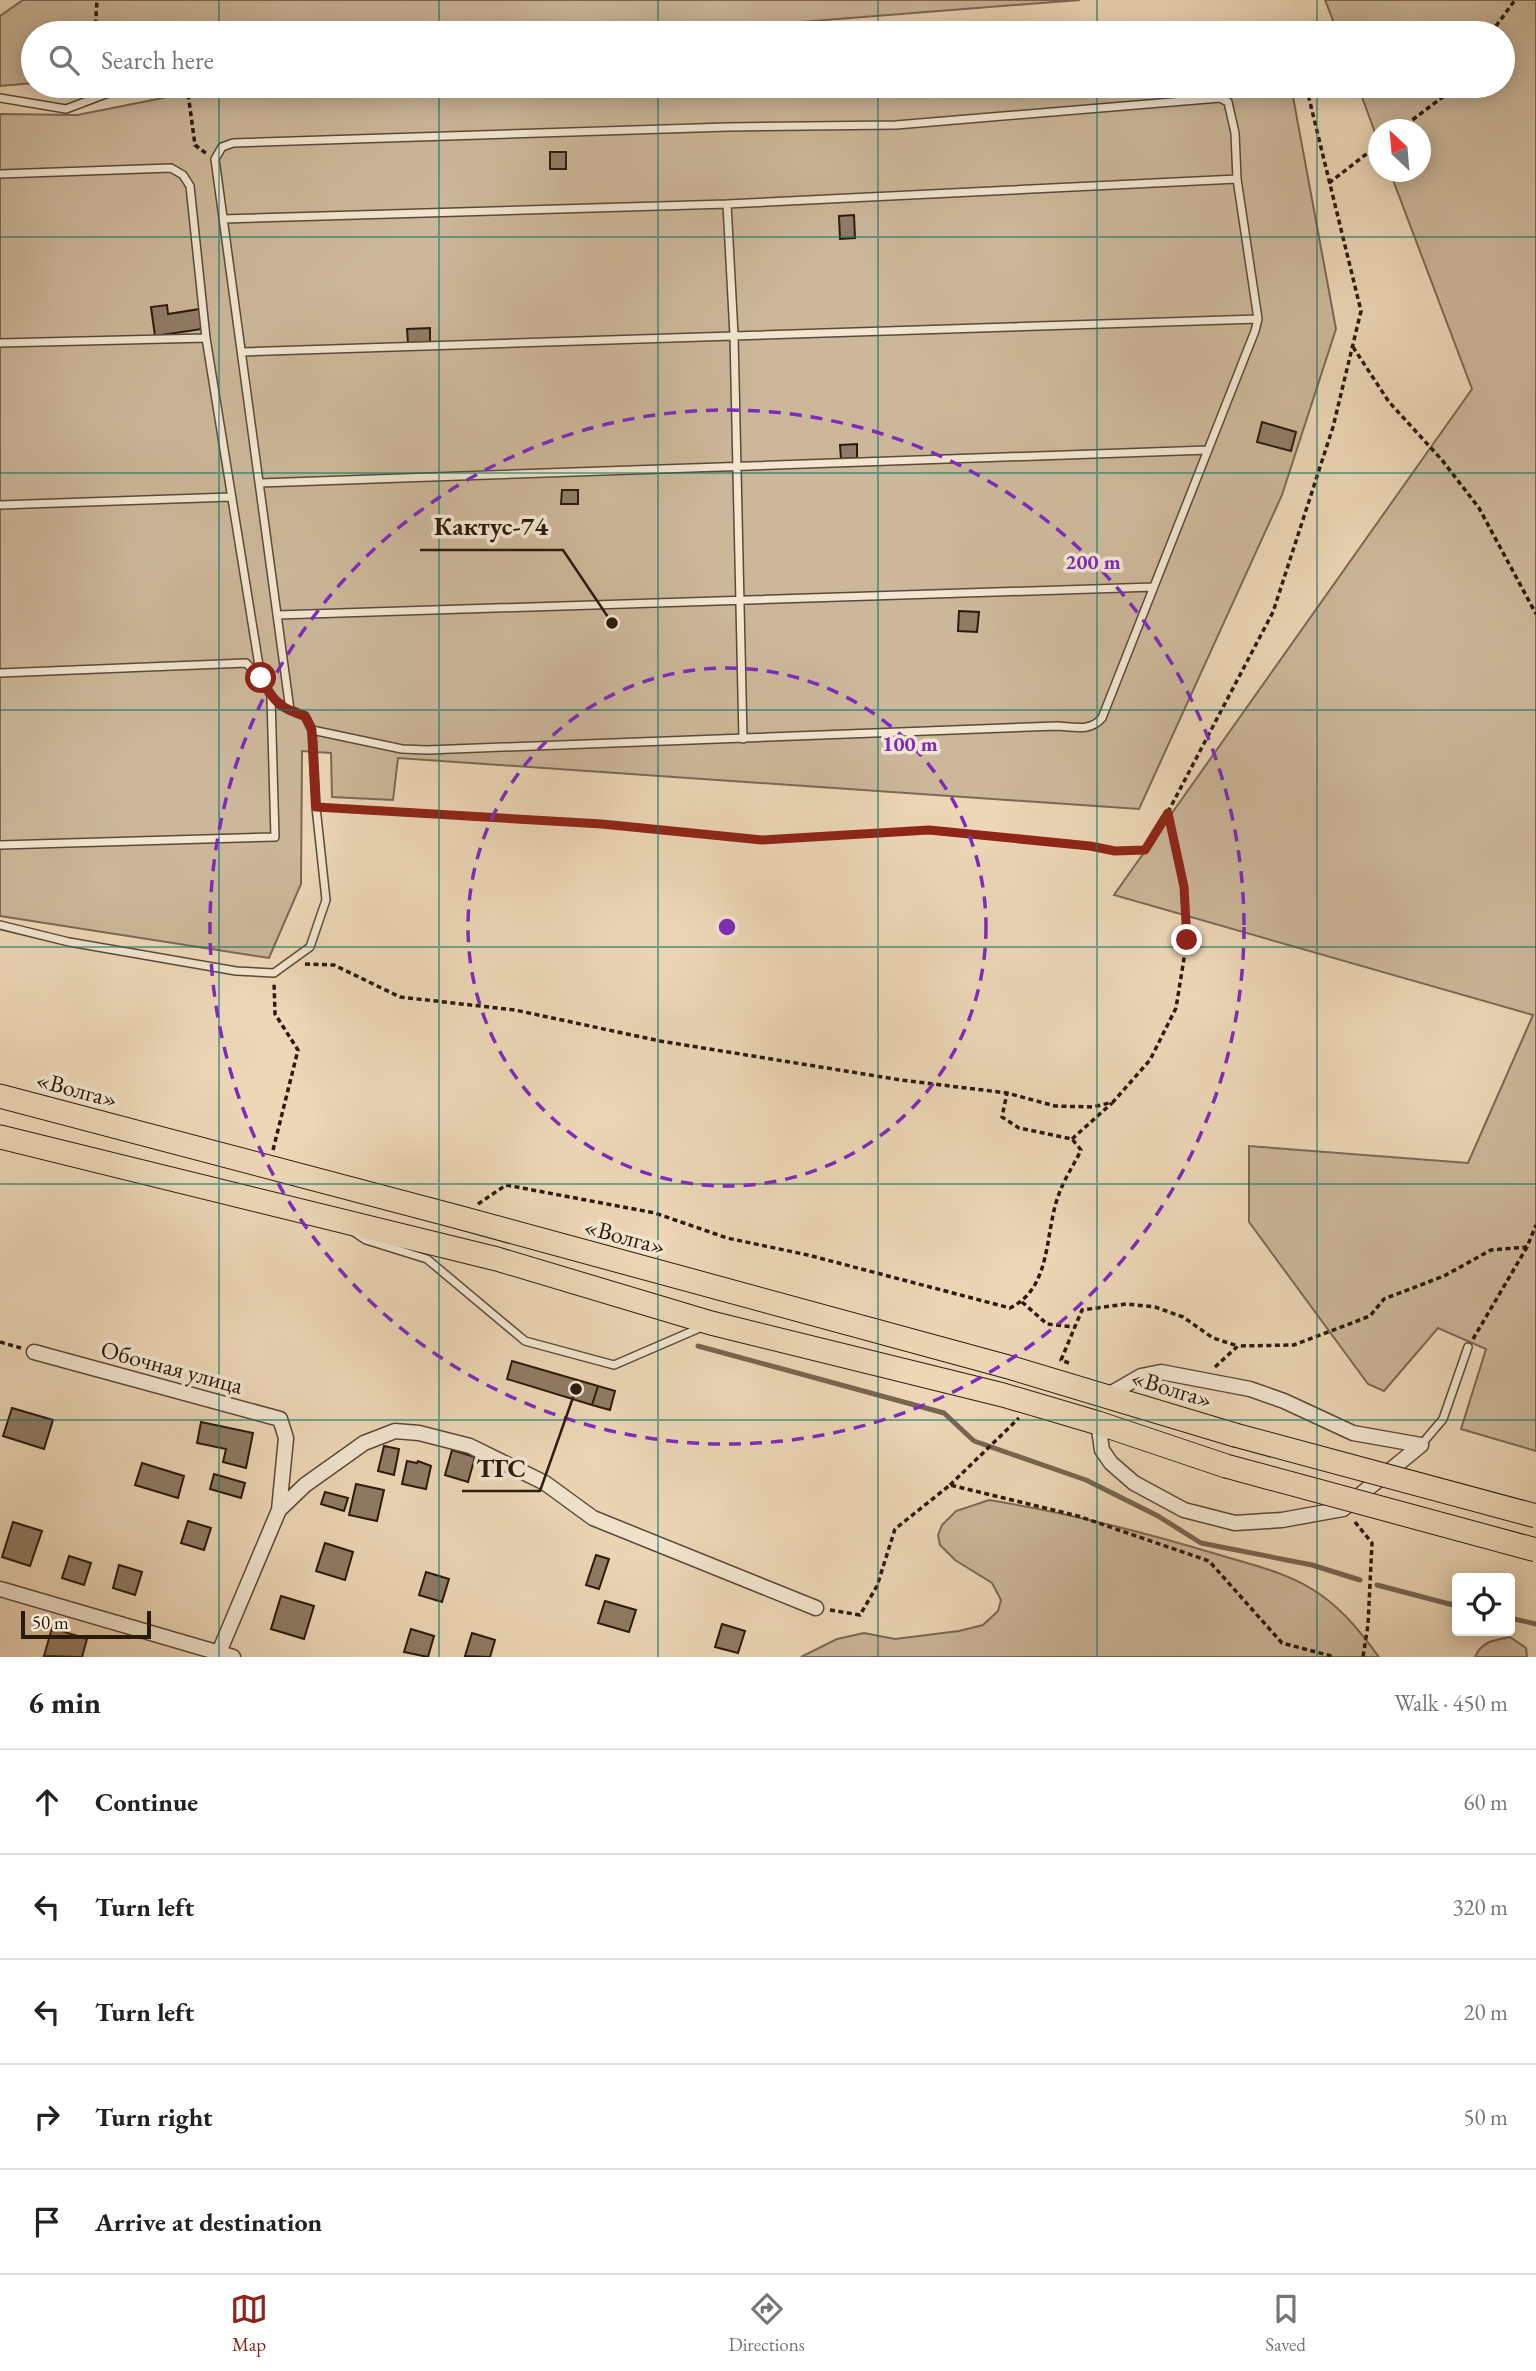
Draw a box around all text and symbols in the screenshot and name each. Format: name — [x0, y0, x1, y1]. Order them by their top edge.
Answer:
search box — [21, 21, 1515, 98]
icon: search — [45, 41, 83, 79]
text: Search here — [101, 43, 214, 77]
north arrow — [1368, 119, 1431, 182]
callout: Кактус-74 — [420, 503, 563, 550]
text: Кактус-74 — [434, 509, 548, 543]
text: 200 m — [1065, 548, 1121, 575]
route start — [245, 662, 276, 693]
text: 100 m — [882, 730, 938, 757]
centre of rings — [715, 915, 739, 939]
route end — [1171, 924, 1202, 955]
street label: «Волга» — [33, 1063, 121, 1115]
street label: «Волга» — [581, 1210, 669, 1262]
street label: Обочная улица — [97, 1333, 247, 1401]
street label: «Волга» — [1128, 1361, 1216, 1415]
callout: ТГС — [462, 1444, 540, 1491]
text: ТГС — [476, 1451, 526, 1485]
map controls — [1452, 1573, 1515, 1636]
button: locate — [1452, 1573, 1515, 1636]
scale bar — [21, 1608, 150, 1640]
text: 50 m — [32, 1610, 69, 1635]
text: 6 min — [28, 1683, 101, 1722]
text: Walk · 450 m — [1394, 1688, 1508, 1718]
icon: ahead — [28, 1783, 66, 1821]
text: Continue — [95, 1785, 198, 1819]
text: 60 m — [1463, 1787, 1508, 1817]
icon: left — [28, 1888, 66, 1926]
text: Turn left — [95, 1890, 194, 1924]
text: 320 m — [1452, 1892, 1508, 1922]
icon: left — [28, 1993, 66, 2031]
text: Turn left — [95, 1995, 194, 2029]
text: 20 m — [1463, 1997, 1508, 2027]
icon: right — [28, 2098, 66, 2136]
text: Turn right — [95, 2100, 213, 2134]
text: 50 m — [1463, 2102, 1508, 2132]
icon: arrive — [28, 2203, 66, 2241]
text: Arrive at destination — [95, 2205, 322, 2239]
tab: Map — [230, 2290, 268, 2357]
tab: Directions — [728, 2290, 805, 2357]
tab: Saved — [1265, 2290, 1306, 2357]

